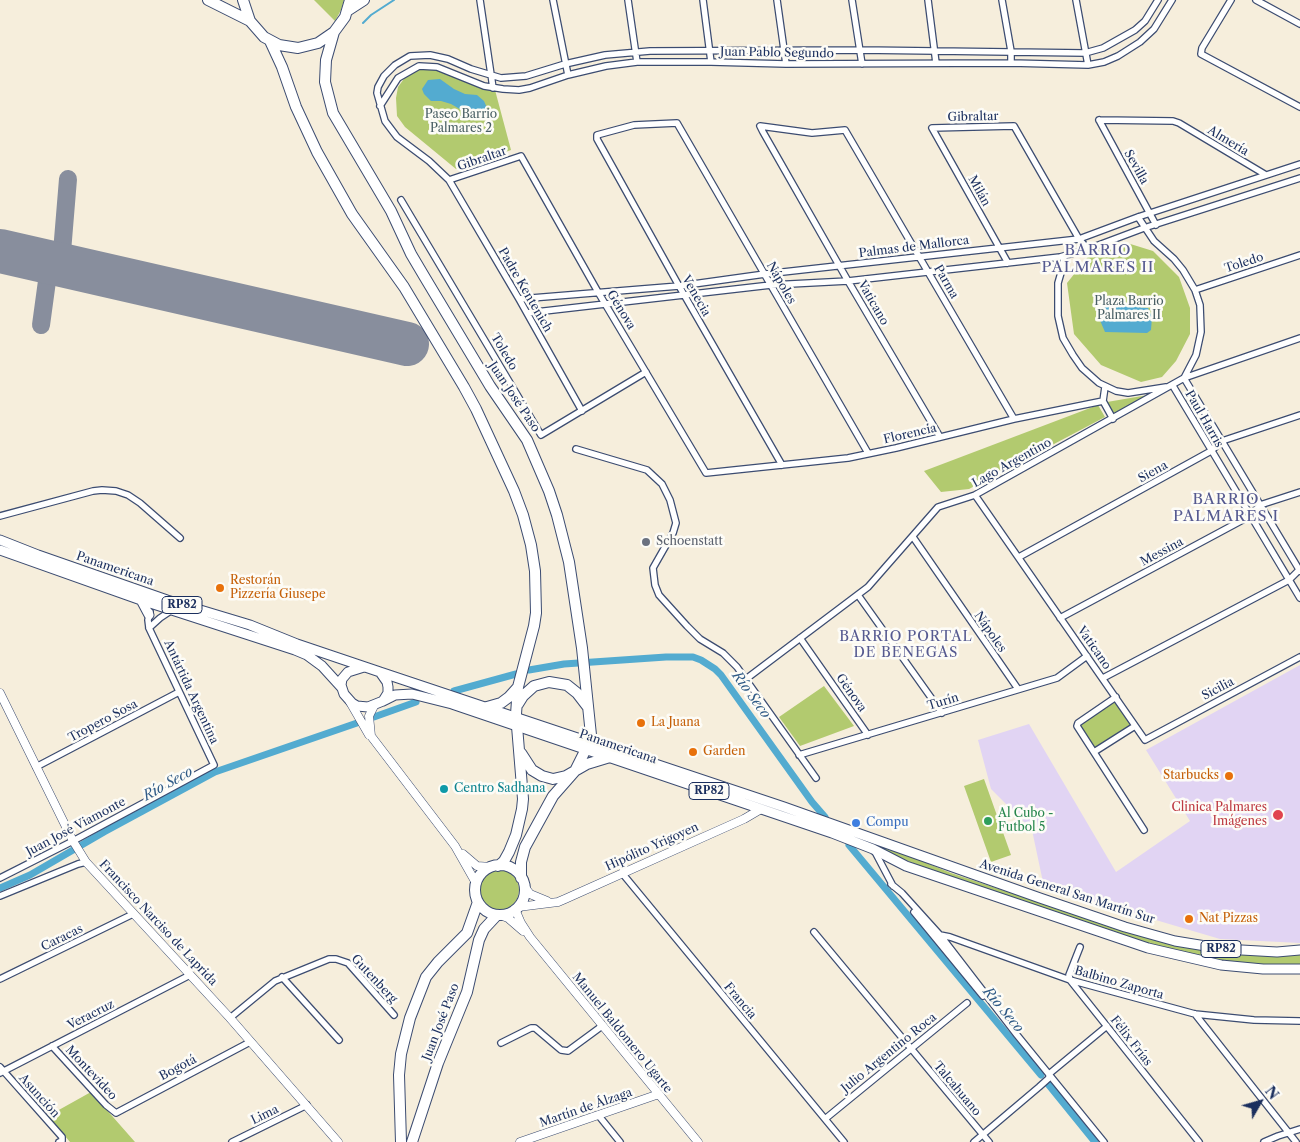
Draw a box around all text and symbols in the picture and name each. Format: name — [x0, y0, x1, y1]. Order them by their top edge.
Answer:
street label: Juan Pablo Segundo — [720, 45, 834, 61]
park label: Paseo Barrio Palmares 2 — [425, 108, 497, 136]
street label: Gibraltar — [947, 109, 999, 125]
street label: Almería — [1205, 123, 1251, 159]
street label: Gibraltar — [456, 144, 508, 174]
street label: Sevilla — [1121, 147, 1151, 187]
street label: Milán — [965, 173, 993, 209]
street label: Palmas de Mallorca — [858, 233, 970, 261]
district label: BARRIO PALMARES II — [1040, 242, 1156, 277]
street label: Padre Kentenich — [495, 245, 555, 335]
street label: Toledo — [1223, 250, 1265, 276]
street label: Nápoles — [763, 259, 799, 307]
street label: Parma — [931, 263, 961, 301]
street label: Venecia — [679, 273, 713, 319]
street label: Vaticano — [854, 278, 892, 328]
street label: Génova — [604, 288, 638, 332]
park label: Plaza Barrio Palmares II — [1094, 295, 1164, 323]
street label: Toledo — [487, 331, 521, 373]
street label: Juan José Paso — [485, 359, 543, 435]
street label: Paul Harris — [1182, 388, 1226, 450]
street label: Florencia — [882, 421, 938, 447]
street label: Lago Argentino — [970, 435, 1054, 491]
street label: Siena — [1136, 458, 1170, 486]
district label: BARRIO PALMARES I — [1172, 491, 1280, 526]
place label: Schoenstatt — [656, 535, 723, 549]
street label: Messina — [1138, 535, 1186, 569]
marker: Schoenstatt — [640, 536, 652, 548]
street label: Panamericana — [74, 549, 156, 589]
place label: Restorán Pizzería Giusepe — [230, 574, 326, 602]
marker: Restorán Pizzería Giusepe — [214, 582, 226, 594]
road number: RP82 — [162, 596, 202, 614]
street label: Nápoles — [971, 609, 1009, 655]
street label: Vaticano — [1074, 624, 1114, 672]
district label: BARRIO PORTAL DE BENEGAS — [838, 629, 974, 662]
street label: Antártida Argentina — [161, 638, 221, 746]
water label: Río Seco — [728, 668, 774, 722]
street label: Génova — [833, 671, 869, 715]
street label: Sicilia — [1199, 675, 1237, 703]
street label: Turín — [926, 690, 960, 714]
street label: Tropero Sosa — [66, 697, 140, 745]
place label: La Juana — [651, 716, 700, 730]
marker: La Juana — [635, 717, 647, 729]
street label: Panamericana — [577, 727, 659, 767]
place label: Garden — [703, 745, 745, 759]
marker: Garden — [687, 746, 699, 758]
water label: Río Seco — [140, 763, 196, 805]
place label: Starbucks — [1163, 769, 1219, 783]
marker: Starbucks — [1223, 770, 1235, 782]
place label: Centro Sadhana — [454, 782, 546, 796]
road number: RP82 — [689, 782, 729, 799]
marker: Centro Sadhana — [438, 783, 450, 795]
street label: Juan José Viamonte — [24, 795, 128, 859]
place label: Clinica Palmares Imágenes — [1172, 801, 1267, 829]
place label: Al Cubo - Futbol 5 — [998, 807, 1054, 835]
marker: Clinica Palmares Imágenes — [1271, 808, 1285, 822]
marker: Al Cubo - Futbol 5 — [982, 815, 994, 827]
place label: Compu — [866, 816, 909, 830]
marker: Compu — [850, 817, 862, 829]
street label: Hipólito Yrigoyen — [603, 820, 701, 874]
street label: Francisco Narciso de Laprida — [96, 857, 220, 989]
street label: Avenida General San Martín Sur — [977, 857, 1157, 927]
place label: Nat Pizzas — [1199, 912, 1258, 926]
marker: Nat Pizzas — [1183, 913, 1195, 925]
street label: Caracas — [39, 922, 85, 954]
road number: RP82 — [1201, 941, 1241, 958]
street label: Gutenberg — [348, 952, 400, 1006]
street label: Balbino Zaporta — [1073, 963, 1165, 1003]
street label: Manuel Baldomero Ugarte — [569, 970, 675, 1096]
street label: Francia — [721, 980, 759, 1022]
street label: Juan José Paso — [420, 981, 462, 1063]
water label: Río Seco — [979, 984, 1027, 1036]
street label: Veracruz — [65, 997, 117, 1033]
street label: Julio Argentino Roca — [838, 1010, 940, 1096]
street label: Félix Frías — [1107, 1013, 1155, 1069]
street label: Montevideo — [62, 1043, 120, 1103]
street label: Bogotá — [157, 1052, 199, 1084]
street label: Talcahuano — [930, 1059, 984, 1119]
street label: Asunción — [16, 1071, 62, 1121]
north arrow — [1235, 1077, 1285, 1127]
text: N — [1261, 1082, 1283, 1103]
street label: Martín de Álzaga — [538, 1085, 634, 1131]
street label: Lima — [249, 1102, 281, 1128]

